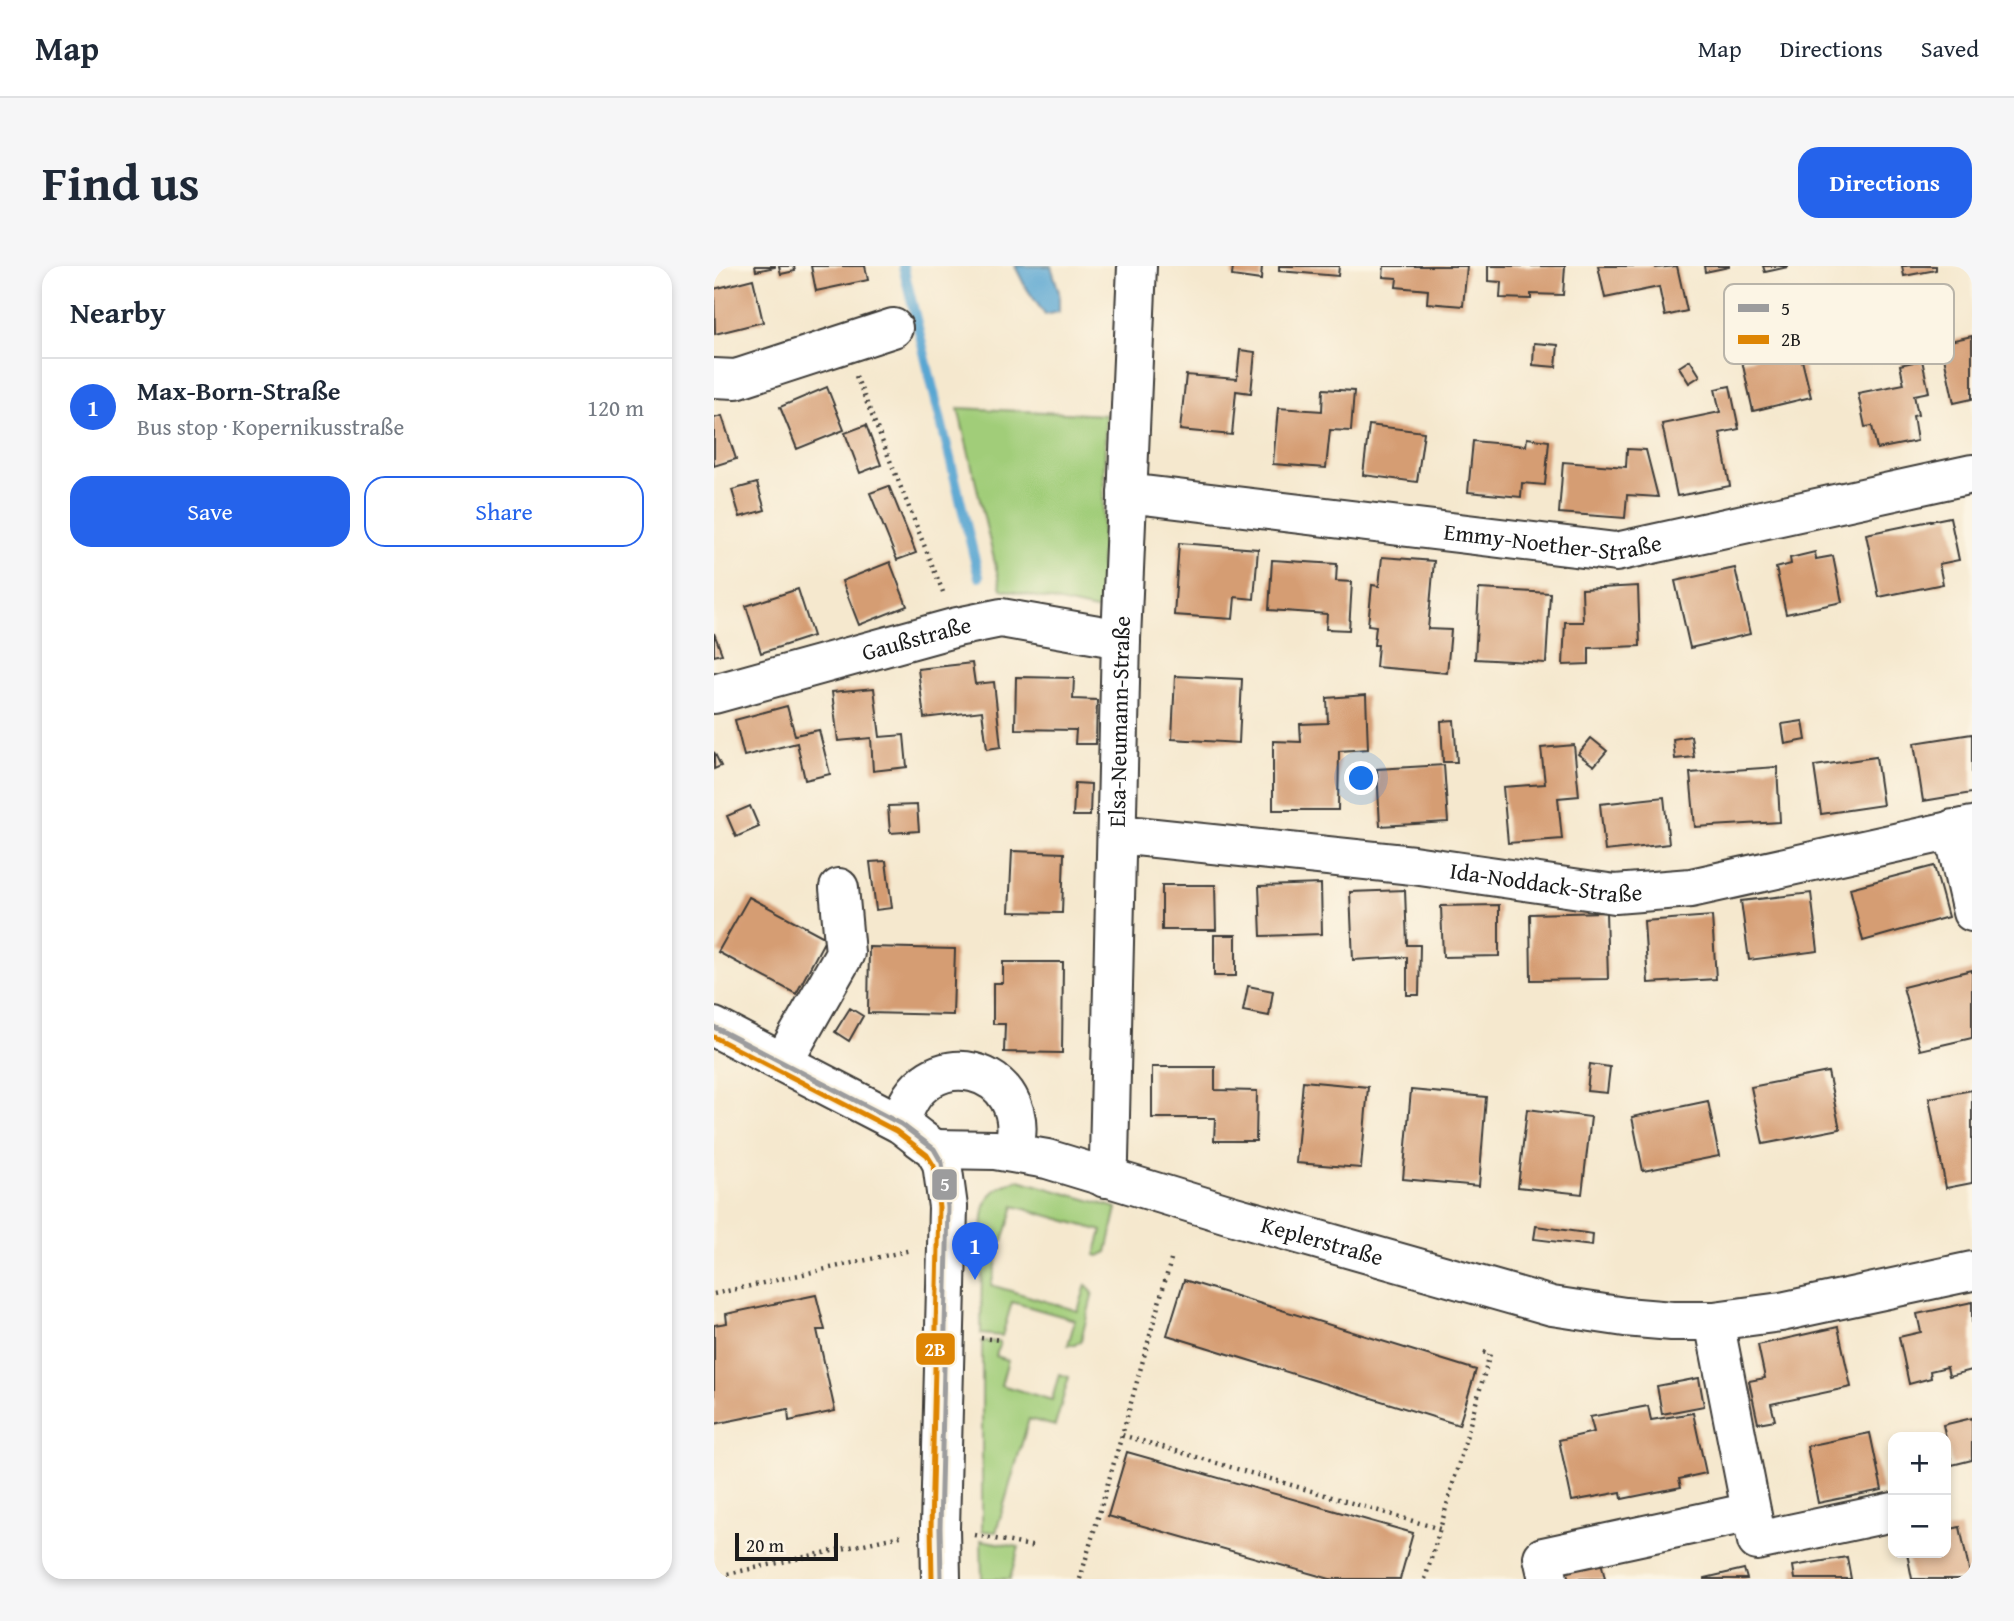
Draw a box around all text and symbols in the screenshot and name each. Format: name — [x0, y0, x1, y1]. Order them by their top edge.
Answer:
text: Map — [35, 24, 99, 72]
text: Map — [1698, 31, 1742, 66]
text: Directions — [1780, 31, 1883, 66]
text: Saved — [1921, 31, 1979, 66]
text: Find us — [42, 146, 200, 218]
button: Directions — [1798, 147, 1972, 218]
legend — [1724, 284, 1954, 364]
text: Nearby — [70, 290, 166, 334]
text: 5 — [1781, 294, 1790, 322]
text: 2B — [1781, 325, 1801, 353]
text: Max-Born-Straße — [137, 371, 341, 410]
text: 1 — [87, 391, 99, 424]
text: 120 m — [587, 391, 644, 424]
text: Bus stop · Kopernikusstraße — [137, 410, 404, 443]
button: Save — [70, 476, 350, 547]
button: Share — [364, 476, 644, 547]
street label: Emmy-Noether-Straße — [1442, 514, 1664, 568]
street label: Gaußstraße — [858, 608, 974, 669]
street label: Elsa-Neumann-Straße — [1100, 615, 1138, 828]
your location — [1344, 761, 1378, 795]
street label: Ida-Noddack-Straße — [1448, 854, 1643, 910]
line badge: 5 — [931, 1168, 958, 1201]
text: 5 — [940, 1170, 950, 1198]
street label: Keplerstraße — [1258, 1207, 1387, 1273]
pin: 1 — [952, 1222, 998, 1280]
line badge: 2B — [915, 1332, 956, 1366]
text: 2B — [924, 1335, 946, 1363]
map controls — [1888, 1432, 1951, 1558]
button: + — [1888, 1432, 1951, 1495]
button: − — [1888, 1495, 1951, 1558]
scale bar — [735, 1530, 838, 1562]
text: 20 m — [746, 1531, 784, 1559]

